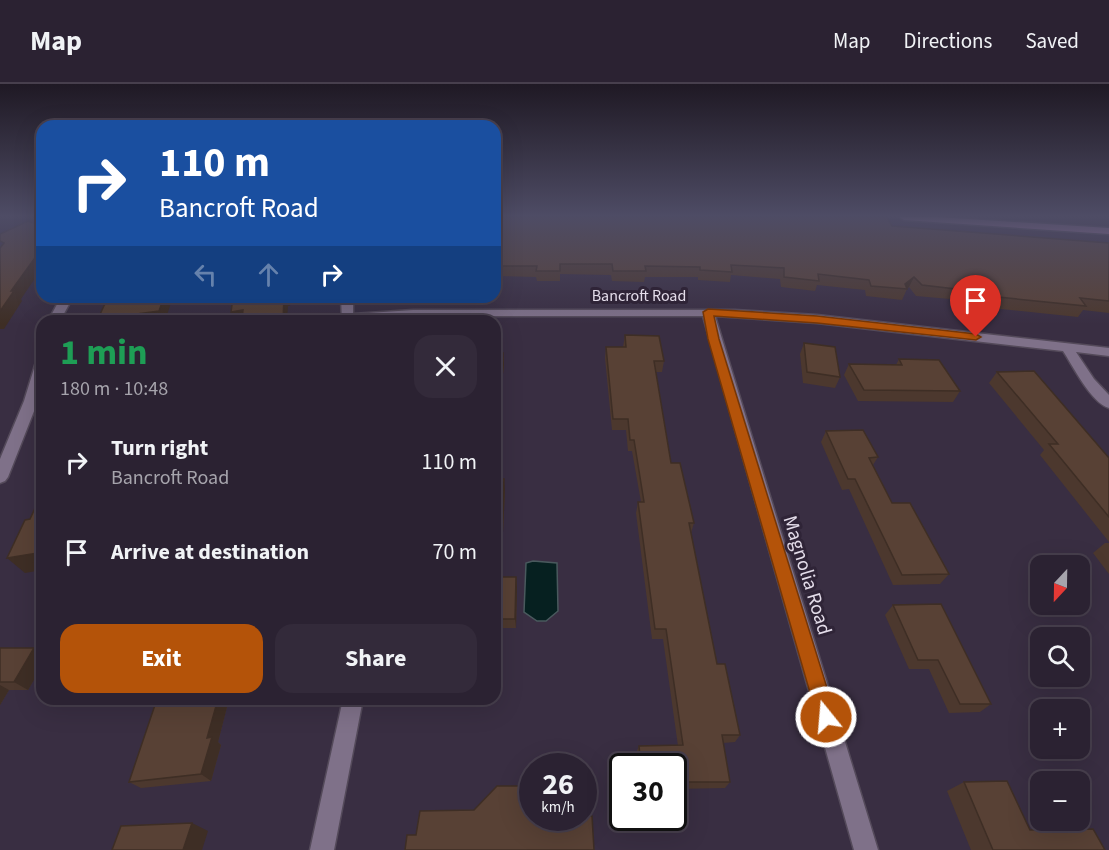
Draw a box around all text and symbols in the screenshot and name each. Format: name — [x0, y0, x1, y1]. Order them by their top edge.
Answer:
text: Map — [30, 21, 82, 61]
text: Map — [833, 26, 871, 56]
text: Directions — [904, 26, 992, 56]
text: Saved — [1025, 26, 1079, 56]
text: 110 m — [159, 133, 270, 193]
icon: right — [60, 144, 138, 222]
text: Bancroft Road — [159, 189, 319, 228]
icon: left — [189, 258, 222, 291]
icon: ahead — [252, 258, 285, 291]
icon: right — [315, 258, 348, 291]
pin — [950, 275, 1001, 337]
icon: arrive — [959, 284, 992, 317]
street label: Bancroft Road — [592, 285, 686, 307]
text: 1 min — [60, 327, 148, 378]
button: close — [414, 335, 477, 398]
text: 180 m · 10:48 — [60, 375, 168, 403]
text: Turn right — [111, 432, 208, 464]
icon: right — [60, 446, 93, 479]
text: 110 m — [422, 446, 477, 478]
text: Bancroft Road — [111, 464, 229, 492]
street label: Magnolia Road — [776, 512, 838, 638]
icon: arrive — [60, 536, 93, 569]
text: Arrive at destination — [111, 536, 309, 568]
text: 70 m — [432, 536, 477, 568]
north arrow — [1030, 555, 1090, 615]
map controls — [1030, 555, 1090, 831]
button: Exit — [60, 624, 263, 693]
button: Share — [275, 624, 477, 693]
button: search — [1030, 627, 1090, 687]
position arrow — [794, 685, 858, 749]
button: + — [1030, 699, 1090, 759]
speed limit sign: 30 — [609, 753, 687, 831]
text: 26 — [542, 763, 574, 806]
button: − — [1030, 771, 1090, 831]
text: km/h — [541, 797, 575, 818]

